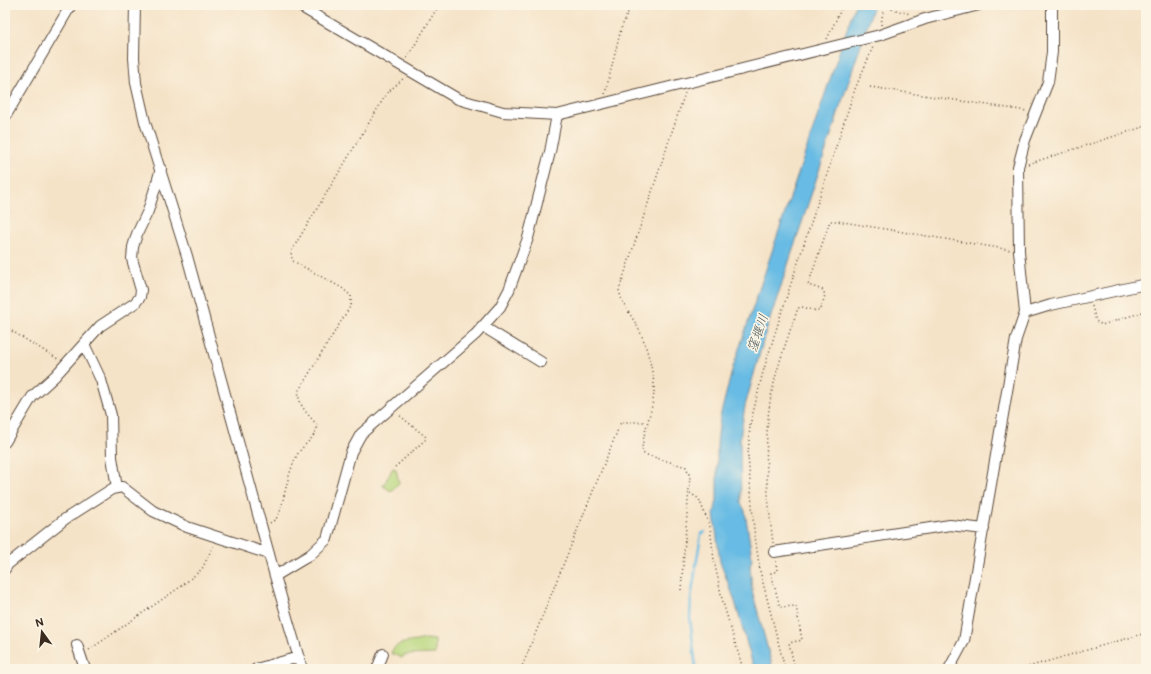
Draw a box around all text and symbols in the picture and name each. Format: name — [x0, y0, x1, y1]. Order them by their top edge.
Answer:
water label: 窪堰川 — [744, 312, 772, 354]
north arrow — [22, 612, 62, 652]
text: N — [34, 615, 45, 630]

